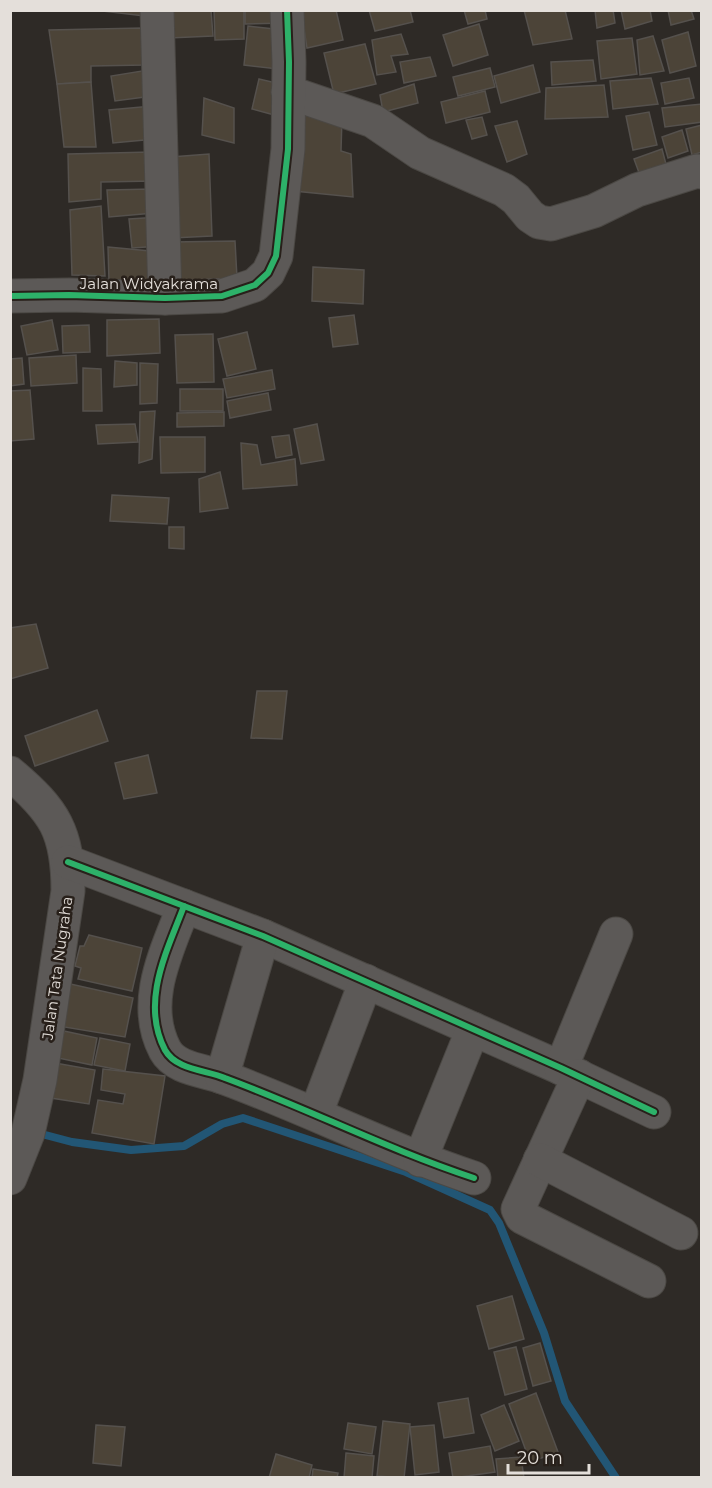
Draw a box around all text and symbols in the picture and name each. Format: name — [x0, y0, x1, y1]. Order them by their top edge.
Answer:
street label: Jalan Widyakrama — [79, 274, 218, 293]
street label: Jalan Tata Nugraha — [37, 895, 76, 1042]
scale bar — [508, 1437, 589, 1475]
text: 20 m — [517, 1447, 563, 1469]

